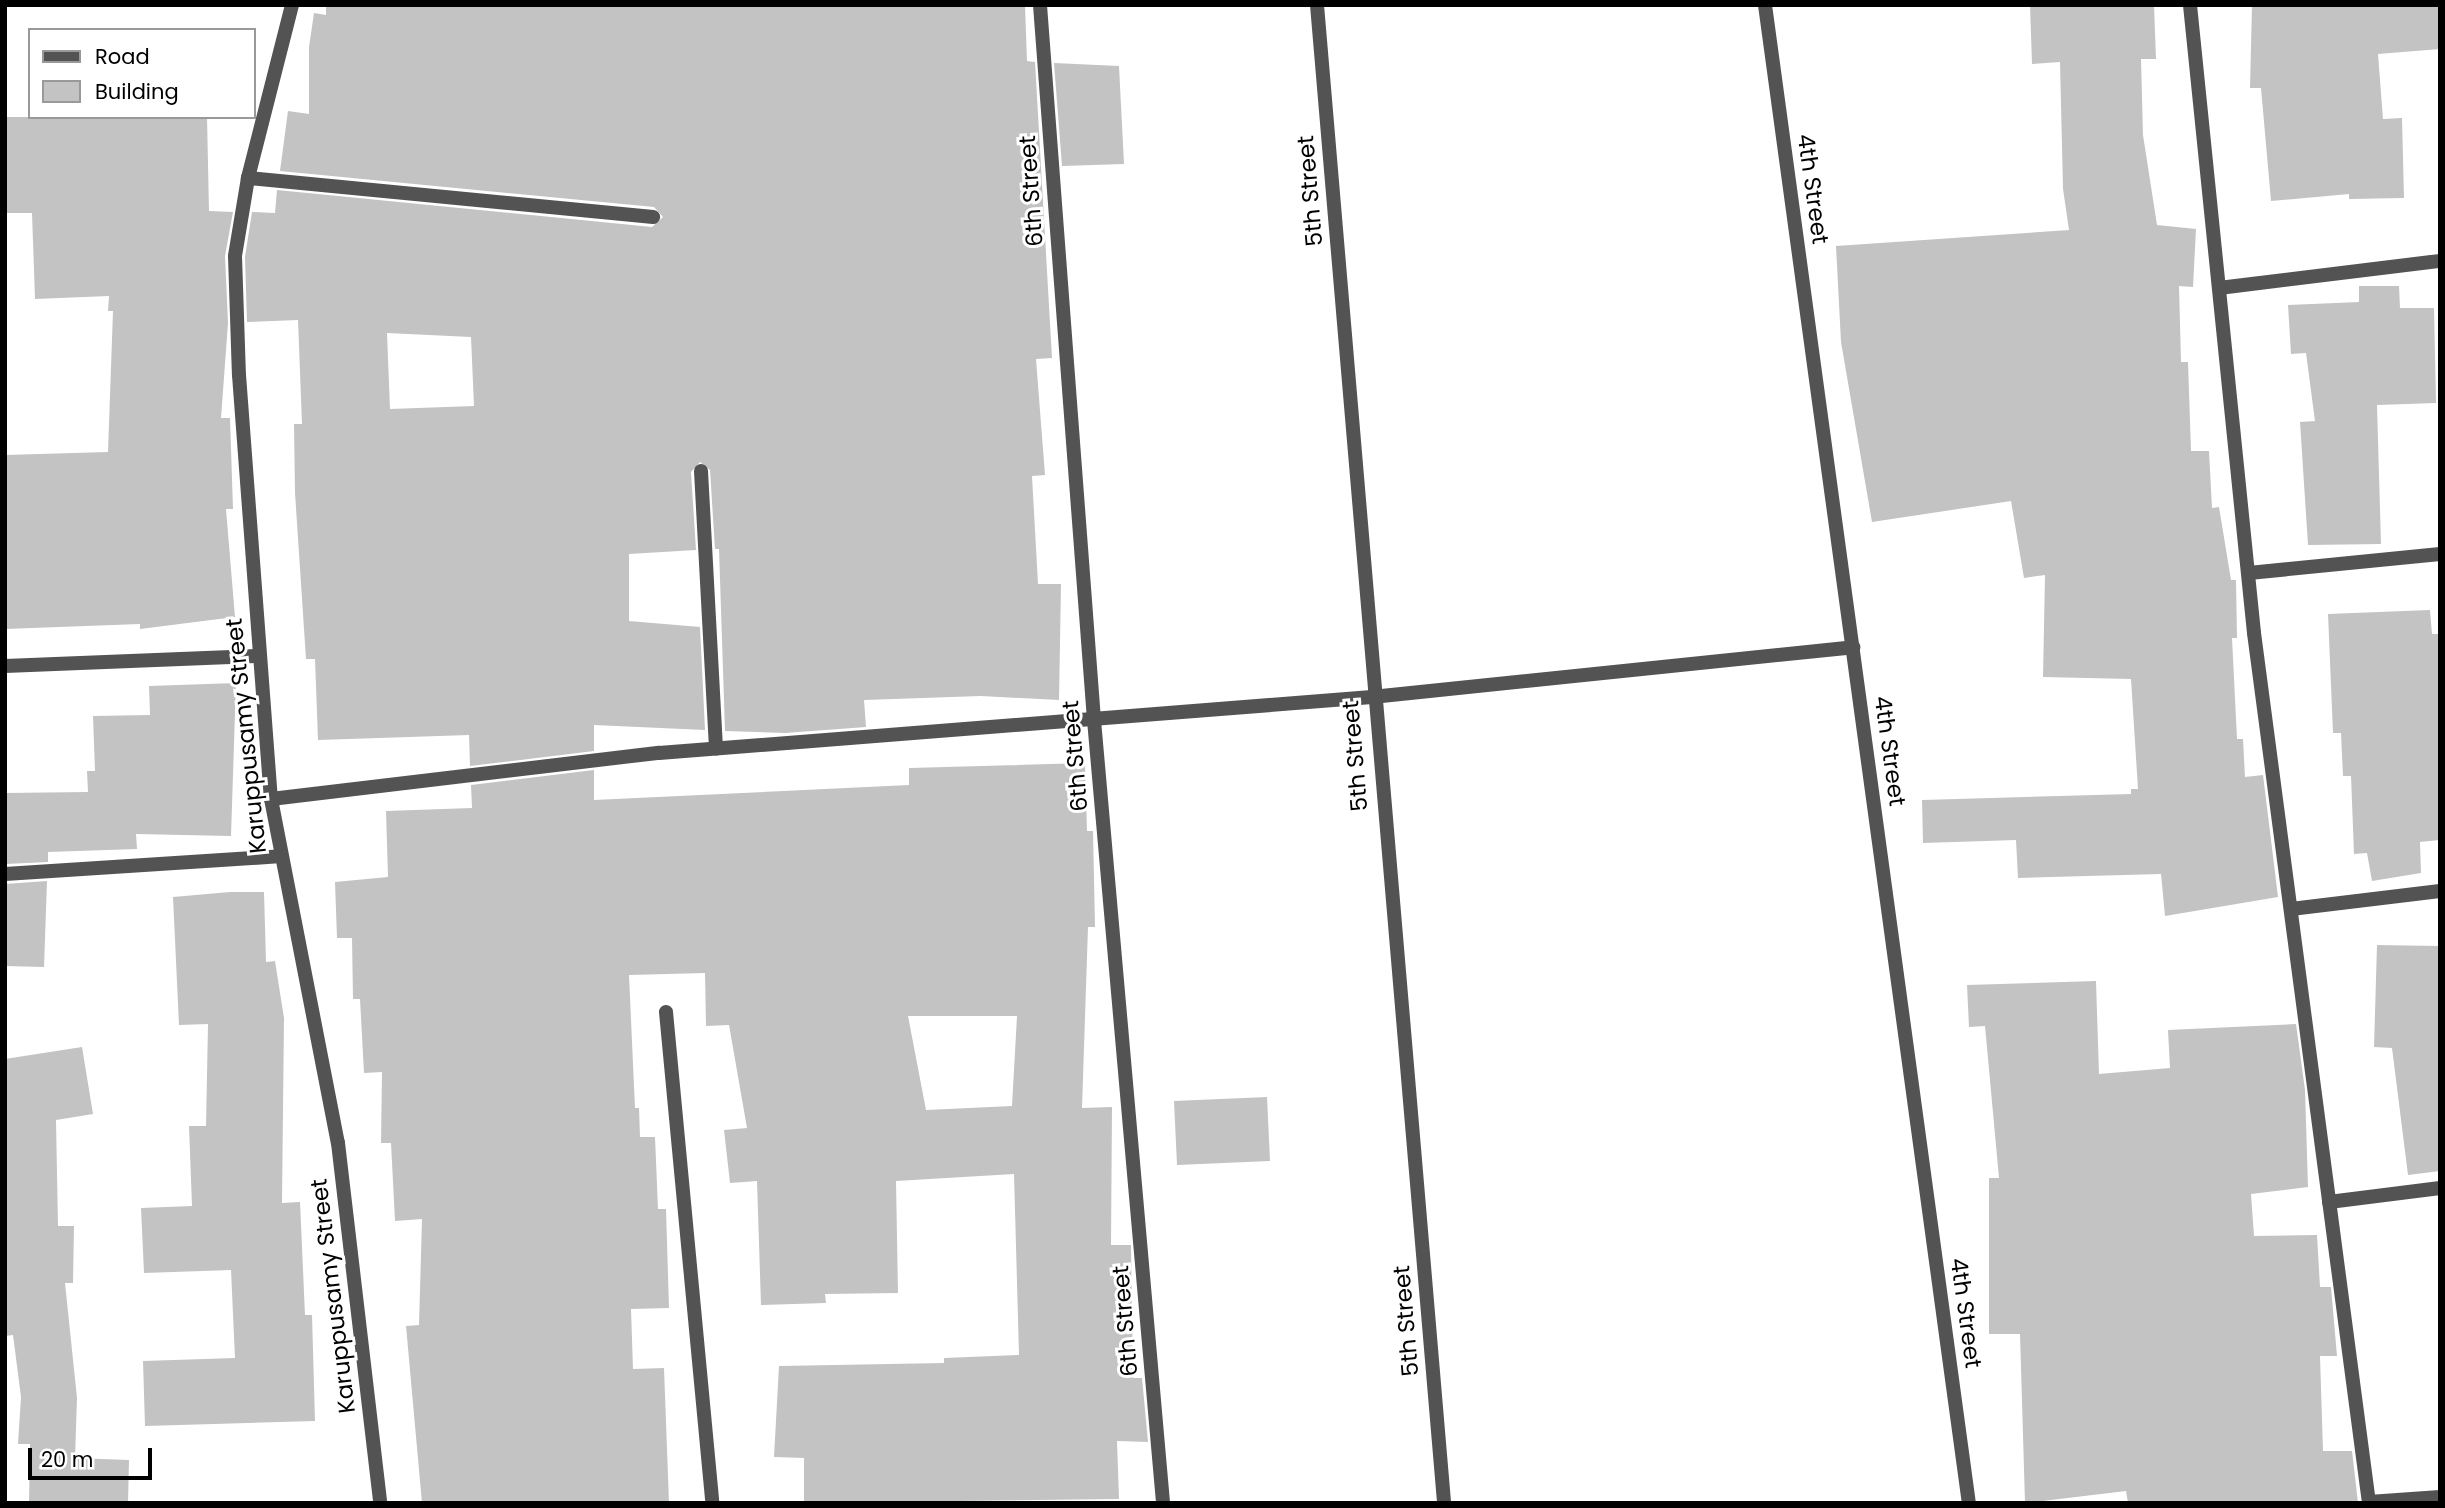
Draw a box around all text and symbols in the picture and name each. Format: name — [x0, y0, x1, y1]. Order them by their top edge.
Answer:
legend — [28, 28, 256, 119]
text: Road — [95, 42, 150, 71]
text: Building — [95, 77, 179, 106]
street label: 4th Street — [1792, 132, 1834, 246]
street label: 5th Street — [1291, 134, 1329, 248]
street label: 6th Street — [1013, 135, 1049, 247]
street label: Karuppusamy Street — [220, 617, 272, 855]
street label: 4th Street — [1869, 694, 1911, 808]
street label: 6th Street — [1056, 699, 1094, 813]
street label: 5th Street — [1336, 699, 1374, 813]
street label: Karuppusamy Street — [305, 1177, 361, 1415]
street label: 4th Street — [1945, 1256, 1987, 1370]
street label: 6th Street — [1106, 1264, 1144, 1378]
street label: 5th Street — [1387, 1264, 1425, 1378]
scale bar — [32, 1434, 156, 1478]
text: 20 m — [41, 1445, 94, 1474]

